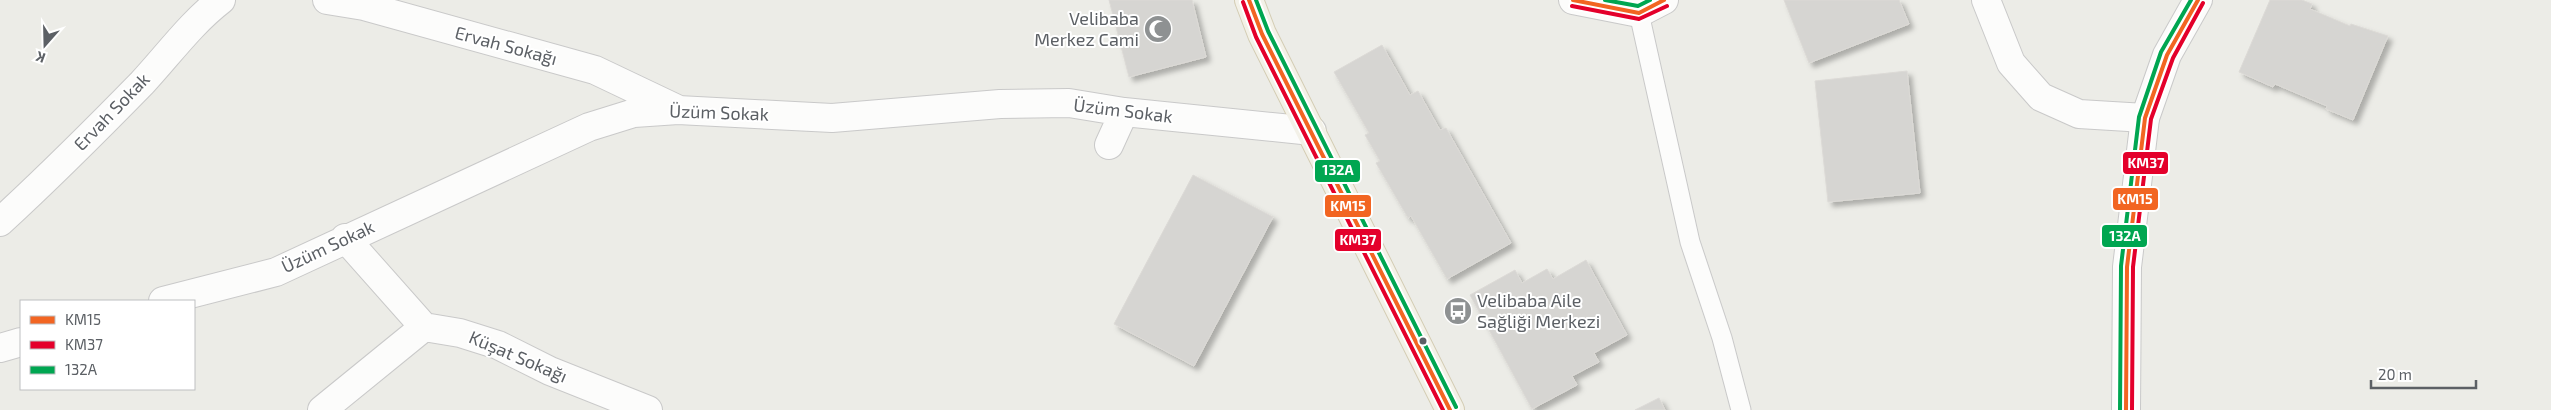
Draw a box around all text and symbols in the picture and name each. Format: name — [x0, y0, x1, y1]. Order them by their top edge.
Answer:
place label: Velibaba Merkez Cami — [1034, 7, 1139, 50]
mosque icon: Velibaba Merkez Cami — [1143, 14, 1173, 44]
north arrow — [20, 20, 70, 70]
street label: Ervah Sokağı — [453, 21, 560, 69]
text: K — [33, 48, 47, 67]
street label: Ervah Sokak — [69, 68, 154, 155]
street label: Üzüm Sokak — [1072, 93, 1174, 127]
street label: Üzüm Sokak — [669, 99, 769, 125]
line badge: KM37 — [2122, 151, 2169, 175]
text: KM37 — [2127, 154, 2165, 171]
line badge: 132A — [1314, 159, 1361, 183]
text: 132A — [1322, 161, 1354, 178]
line badge: KM15 — [2112, 187, 2159, 211]
text: KM15 — [2117, 190, 2153, 207]
line badge: KM15 — [1324, 194, 1372, 218]
text: KM15 — [1330, 197, 1366, 214]
street label: Üzüm Sokak — [278, 215, 377, 277]
line badge: 132A — [2101, 224, 2148, 248]
text: 132A — [2109, 227, 2141, 244]
line badge: KM37 — [1334, 228, 1382, 252]
text: KM37 — [1339, 231, 1377, 248]
place label: Veli̇baba Ai̇le Sağliği Merkezi̇ — [1477, 289, 1600, 332]
bus stop icon: Veli̇baba Ai̇le Sağliği Merkezi̇ — [1443, 296, 1473, 326]
legend — [20, 300, 195, 390]
text: KM15 — [65, 310, 101, 328]
street label: Küşat Sokağı — [466, 326, 571, 388]
text: KM37 — [65, 335, 103, 353]
unlabelled marker — [1418, 336, 1428, 346]
scale bar — [2371, 358, 2476, 390]
text: 132A — [65, 360, 98, 378]
text: 20 m — [2378, 365, 2412, 383]

